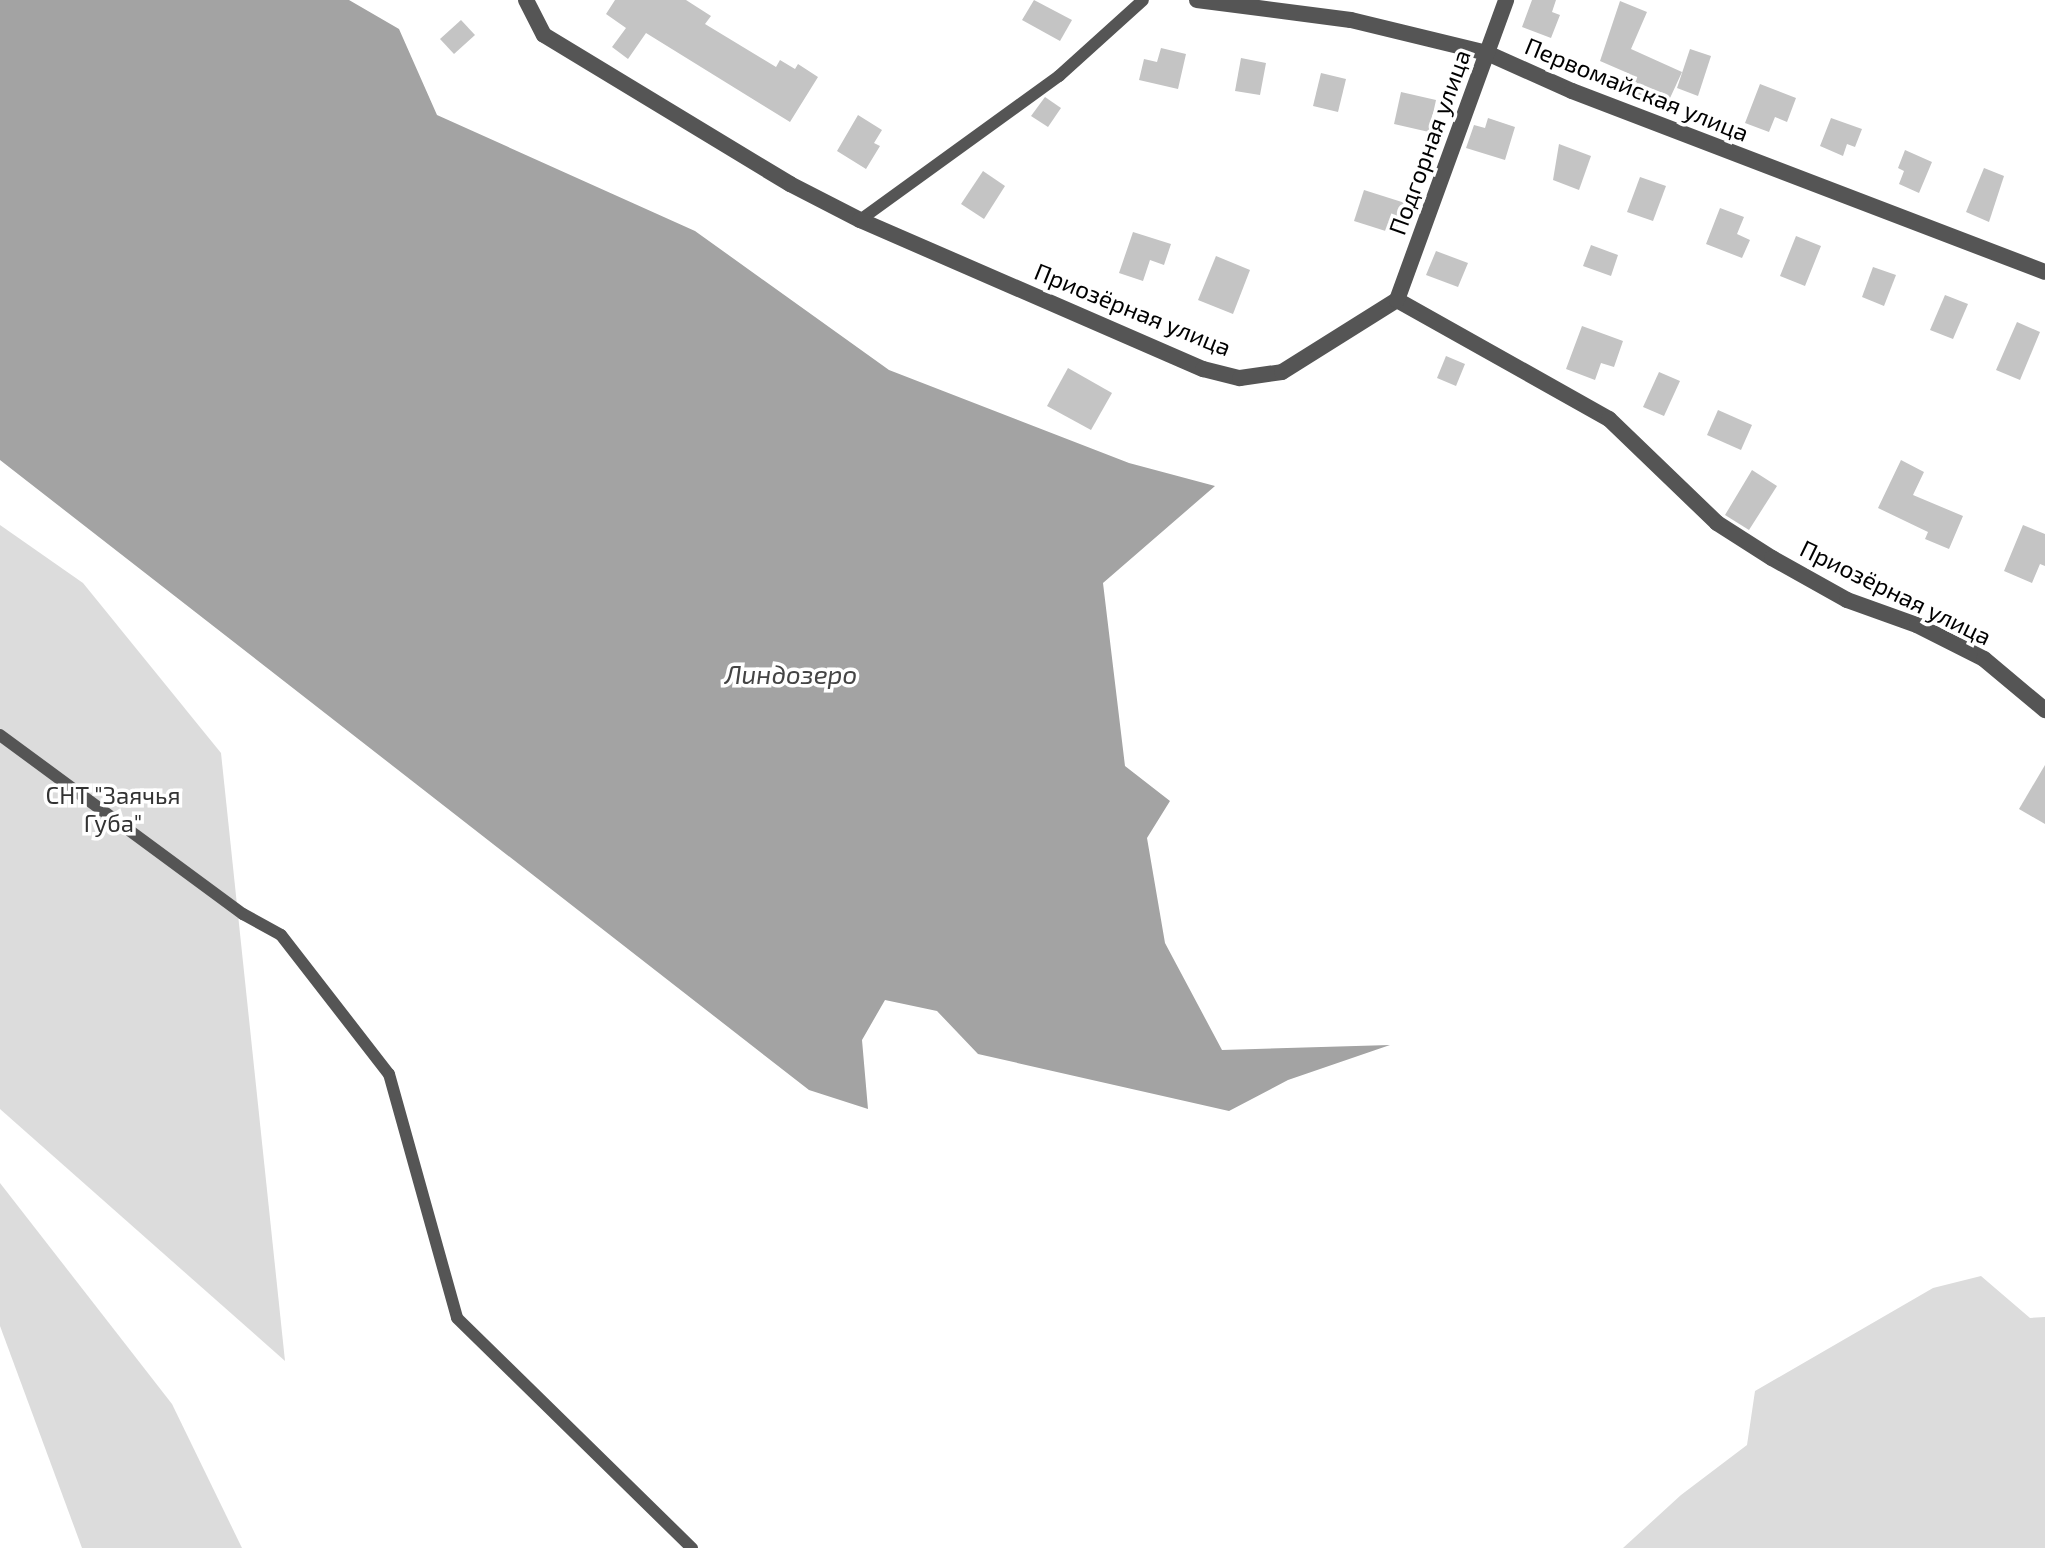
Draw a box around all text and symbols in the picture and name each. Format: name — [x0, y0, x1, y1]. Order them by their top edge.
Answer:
street label: Первомайская улица — [1521, 31, 1753, 147]
street label: Подгорная улица — [1382, 46, 1476, 238]
street label: Приозёрная улица — [1031, 256, 1235, 362]
street label: Приозёрная улица — [1796, 533, 1996, 651]
water label: Линдозеро — [725, 658, 857, 690]
park label: СНТ "Заячья Губа" — [45, 781, 181, 837]

